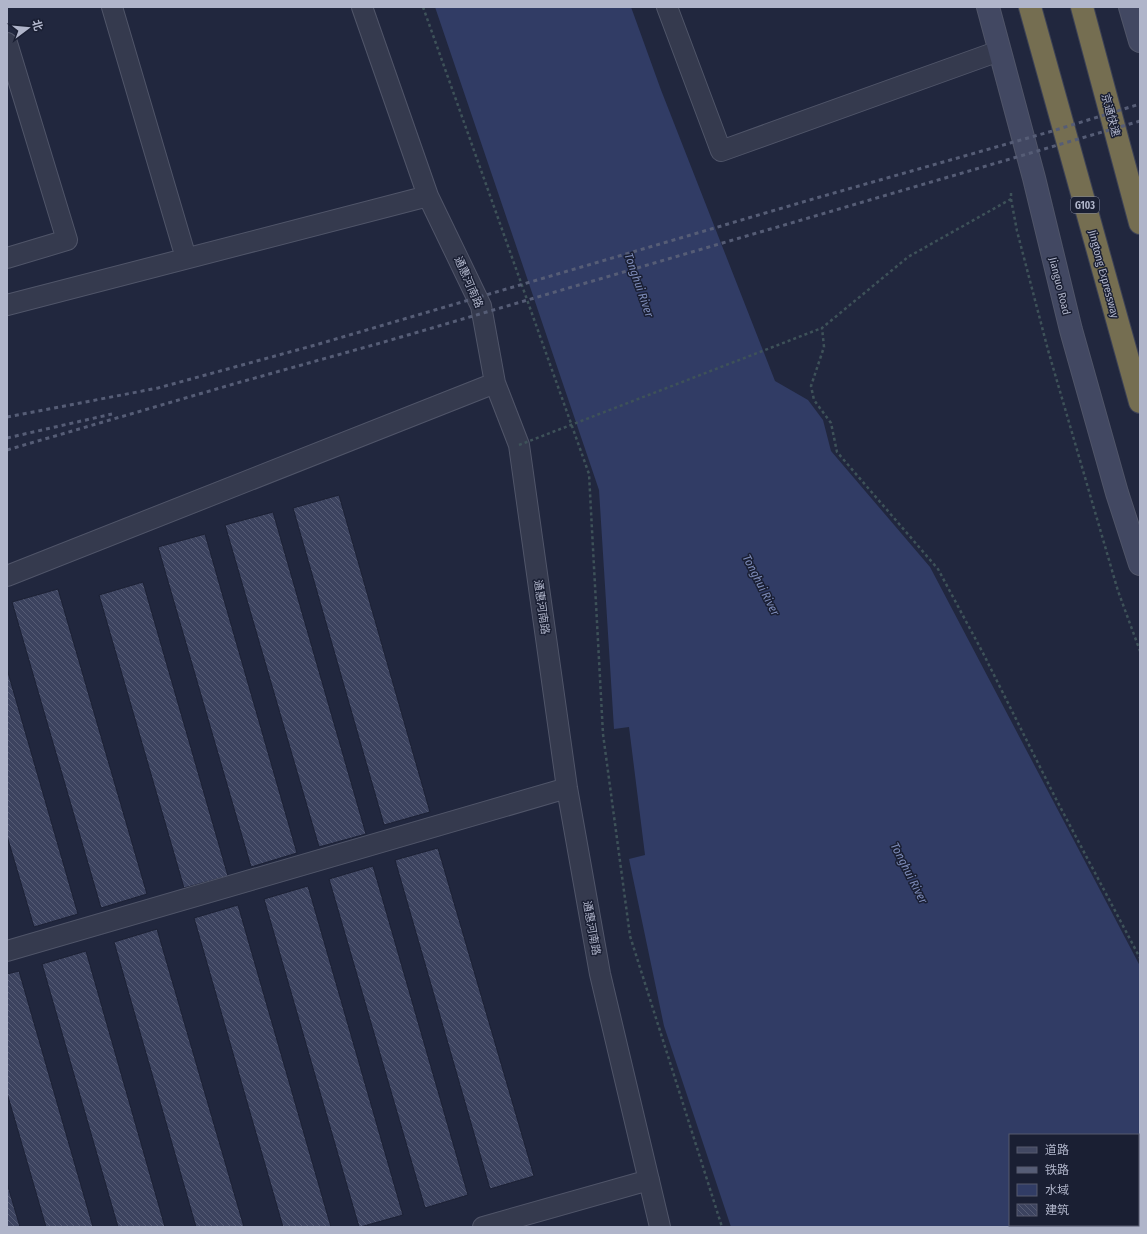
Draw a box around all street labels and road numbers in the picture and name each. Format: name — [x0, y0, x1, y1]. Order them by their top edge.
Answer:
street label: 京通快速 — [1099, 92, 1122, 138]
road number: G103 — [1071, 197, 1099, 213]
street label: Jingtong Expressway — [1085, 229, 1122, 320]
street label: 通惠河南路 — [451, 254, 486, 310]
street label: Jianguo Road — [1046, 256, 1073, 316]
street label: 通惠河南路 — [531, 579, 552, 635]
street label: 通惠河南路 — [580, 900, 603, 956]

